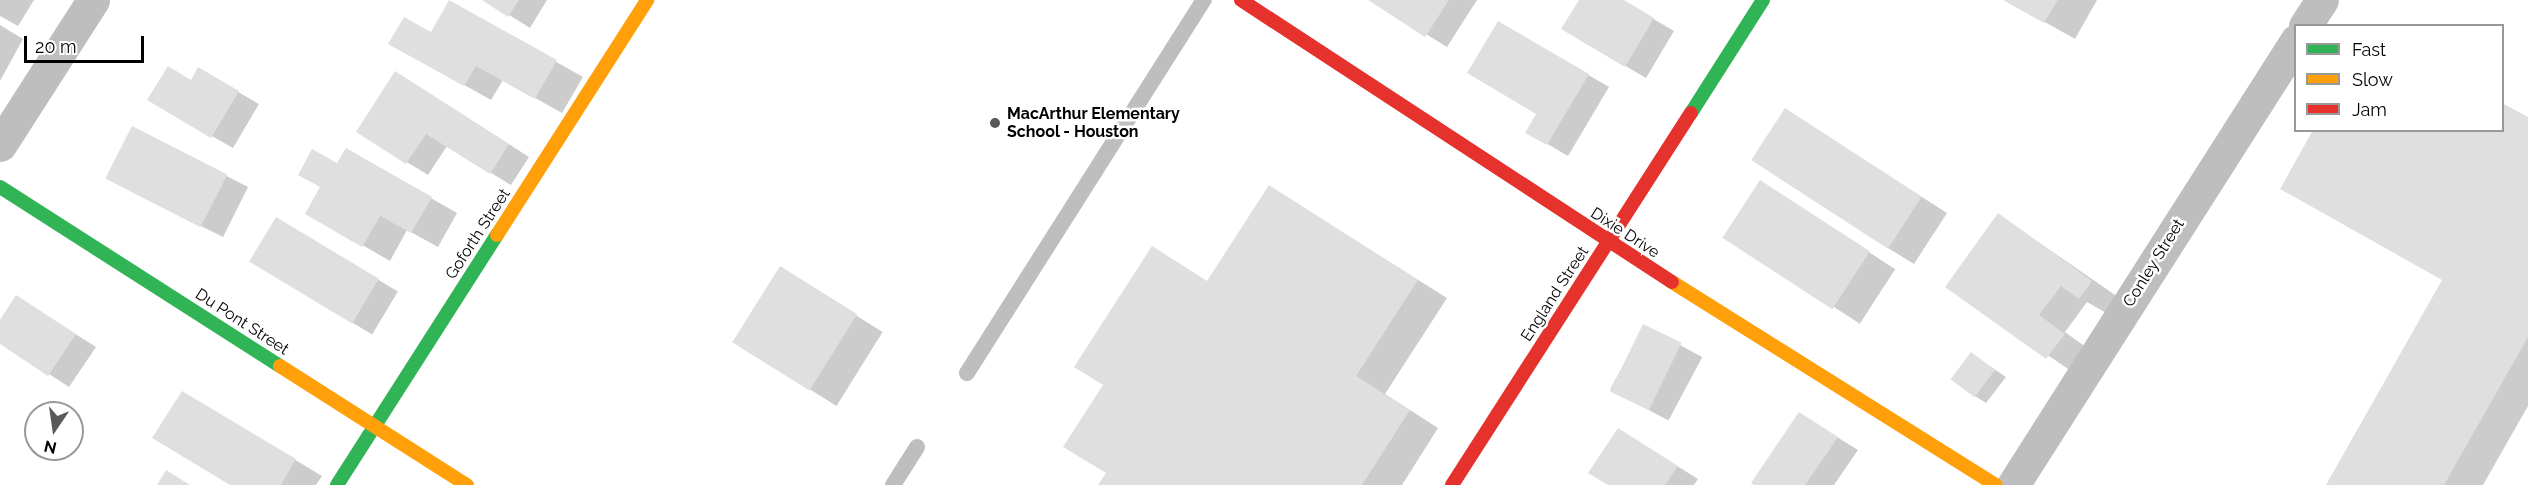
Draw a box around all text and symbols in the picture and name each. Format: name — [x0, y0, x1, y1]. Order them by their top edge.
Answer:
scale bar — [27, 24, 147, 62]
legend — [2294, 24, 2504, 132]
text: 20 m — [35, 36, 77, 57]
text: Fast — [2352, 39, 2386, 60]
text: Slow — [2352, 69, 2393, 90]
text: Jam — [2352, 99, 2387, 120]
place label: MacArthur Elementary School - Houston — [1007, 104, 1180, 142]
marker: MacArthur Elementary School - Houston — [988, 116, 1002, 130]
street label: Goforth Street — [442, 185, 514, 283]
street label: Dixie Drive — [1587, 204, 1663, 262]
street label: Conley Street — [2119, 215, 2189, 311]
street label: England Street — [1517, 243, 1593, 345]
street label: Du Pont Street — [192, 285, 292, 359]
north arrow — [24, 401, 84, 461]
text: N — [42, 436, 58, 458]

